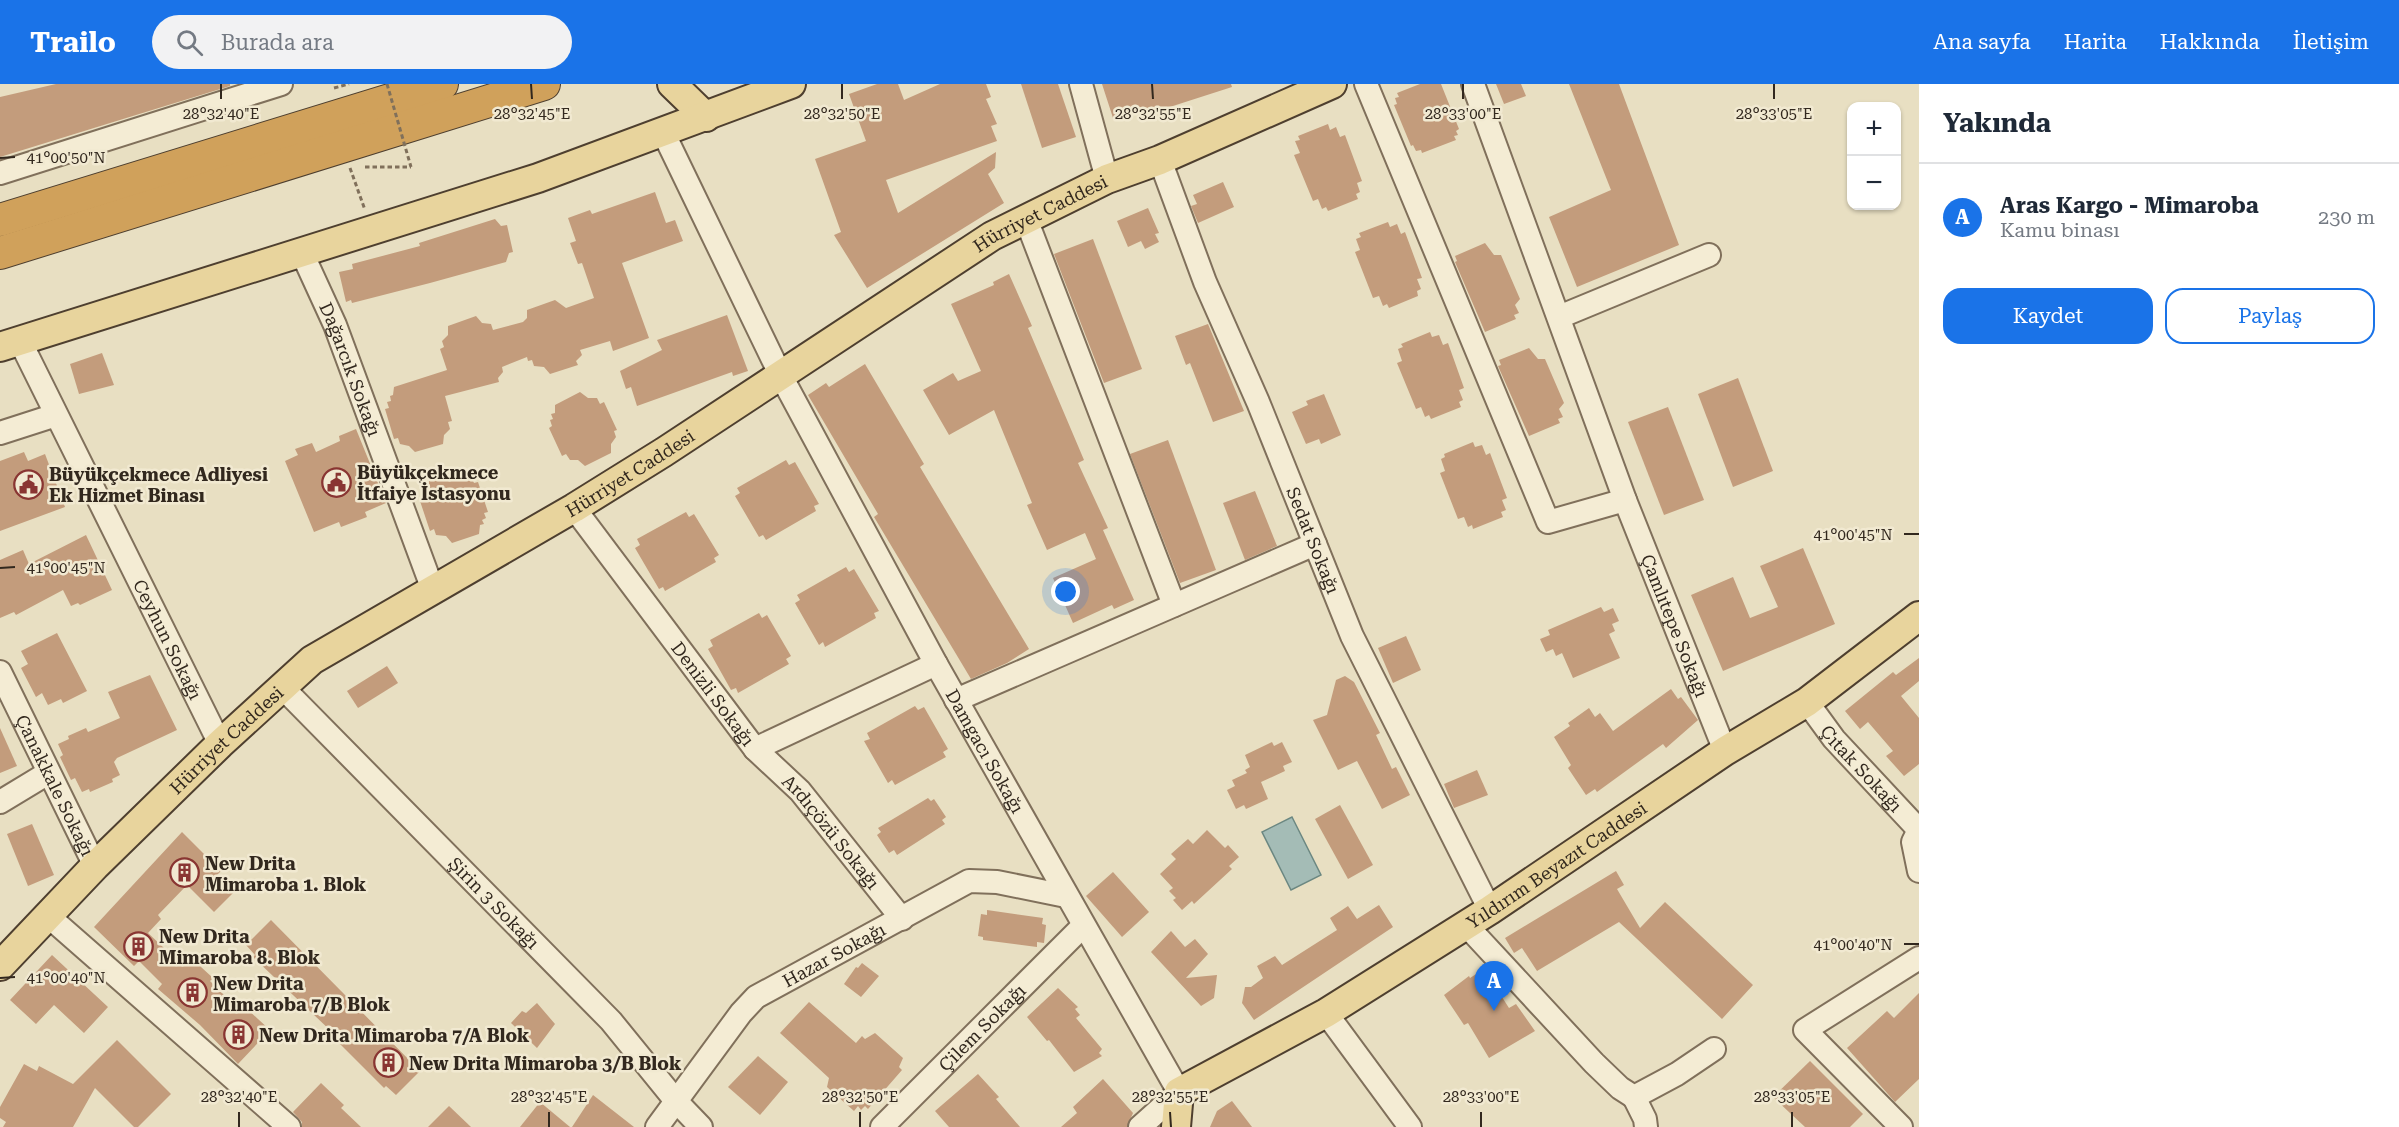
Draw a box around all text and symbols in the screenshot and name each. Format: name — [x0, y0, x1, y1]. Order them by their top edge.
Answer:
search box — [152, 15, 572, 69]
text: Trailo — [30, 26, 116, 59]
icon: search — [173, 26, 206, 59]
text: Burada ara — [221, 30, 334, 55]
text: Ana sayfa — [1933, 30, 2031, 54]
text: Harita — [2064, 30, 2127, 54]
text: Hakkında — [2160, 30, 2260, 54]
text: İletişim — [2293, 30, 2369, 54]
map controls — [1847, 102, 1901, 210]
button: + — [1847, 102, 1901, 156]
text: 28°32'40"E — [183, 105, 259, 123]
text: 28°32'45"E — [494, 105, 570, 123]
text: 28°32'50"E — [804, 105, 880, 123]
text: 28°32'55"E — [1115, 105, 1191, 123]
text: 28°33'00"E — [1425, 105, 1501, 123]
text: 28°33'05"E — [1736, 105, 1812, 123]
text: Yakında — [1943, 108, 2051, 138]
text: 41°00'50"N — [26, 149, 106, 167]
button: − — [1847, 156, 1901, 210]
street label: Hürriyet Caddesi — [969, 170, 1111, 256]
text: Aras Kargo - Mimaroba — [2000, 193, 2259, 218]
text: A — [1955, 205, 1970, 229]
text: 230 m — [2318, 205, 2375, 229]
text: Kamu binası — [2000, 218, 2120, 242]
button: Kaydet — [1943, 288, 2153, 344]
button: Paylaş — [2165, 288, 2375, 344]
street label: Dağarcık Sokağı — [315, 299, 386, 439]
street label: Hürriyet Caddesi — [562, 424, 698, 521]
place label: Büyükçekmece İtfaiye İstasyonu — [357, 462, 511, 504]
place label: Büyükçekmece Adliyesi Ek Hizmet Binası — [49, 464, 268, 506]
public building icon: Büyükçekmece İtfaiye İstasyonu — [320, 466, 352, 498]
public building icon: Büyükçekmece Adliyesi Ek Hizmet Binası — [12, 468, 44, 500]
street label: Sedat Sokağı — [1283, 484, 1344, 597]
text: 41°00'45"N — [1813, 526, 1893, 544]
street label: Çamlıtepe Sokağı — [1637, 551, 1713, 700]
text: 41°00'45"N — [26, 559, 106, 577]
street label: Ceyhun Sokağı — [129, 576, 207, 703]
your location — [1051, 577, 1080, 606]
street label: Denizli Sokağı — [667, 637, 759, 750]
street label: Hürriyet Caddesi — [165, 681, 287, 798]
street label: Damgacı Sokağı — [942, 685, 1029, 817]
street label: Çanakkale Sokağı — [12, 711, 99, 859]
street label: Çıtak Sokağı — [1817, 721, 1907, 816]
street label: Ardıçözü Sokağı — [778, 770, 884, 893]
street label: Yıldırım Beyazıt Caddesi — [1463, 797, 1651, 933]
street label: Şirin 3 Sokağı — [445, 852, 544, 953]
place label: New Drita Mimaroba 1. Blok — [205, 853, 367, 895]
building icon: New Drita Mimaroba 1. Blok — [168, 857, 200, 889]
street label: Hazar Sokağı — [779, 918, 889, 991]
place label: New Drita Mimaroba 8. Blok — [159, 926, 321, 968]
building icon: New Drita Mimaroba 8. Blok — [122, 930, 154, 962]
text: 41°00'40"N — [1813, 936, 1893, 954]
pin: A — [1474, 962, 1514, 1011]
text: 41°00'40"N — [26, 969, 106, 987]
place label: New Drita Mimaroba 7/B Blok — [213, 973, 391, 1015]
building icon: New Drita Mimaroba 7/B Blok — [176, 977, 208, 1009]
street label: Çilem Sokağı — [934, 979, 1030, 1075]
building icon: New Drita Mimaroba 7/A Blok — [222, 1019, 254, 1051]
place label: New Drita Mimaroba 7/A Blok — [259, 1025, 530, 1046]
building icon: New Drita Mimaroba 3/B Blok — [372, 1047, 404, 1079]
place label: New Drita Mimaroba 3/B Blok — [409, 1053, 682, 1074]
text: 28°32'40"E — [201, 1088, 277, 1106]
text: 28°32'45"E — [511, 1088, 587, 1106]
text: 28°32'50"E — [822, 1088, 898, 1106]
text: 28°32'55"E — [1132, 1088, 1208, 1106]
text: 28°33'00"E — [1443, 1088, 1519, 1106]
text: 28°33'05"E — [1754, 1088, 1830, 1106]

